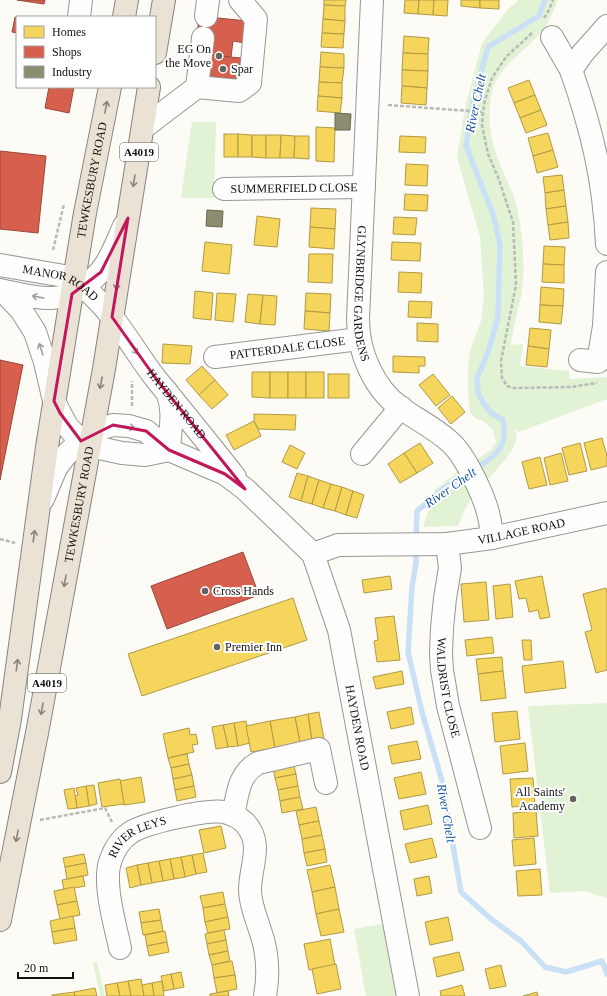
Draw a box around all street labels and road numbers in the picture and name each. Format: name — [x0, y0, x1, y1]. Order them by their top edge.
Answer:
street label: TEWKESBURY ROAD — [74, 121, 110, 239]
road number: A4019 — [120, 143, 158, 161]
street label: SUMMERFIELD CLOSE — [230, 180, 358, 196]
street label: GLYNBRIDGE GARDENS — [351, 225, 373, 363]
street label: MANOR ROAD — [22, 262, 102, 304]
street label: PATTERDALE CLOSE — [229, 334, 346, 362]
street label: HAYDEN ROAD — [144, 366, 209, 442]
street label: TEWKESBURY ROAD — [61, 445, 97, 564]
street label: VILLAGE ROAD — [477, 515, 567, 547]
street label: WALDRIST CLOSE — [434, 637, 463, 739]
road number: A4019 — [28, 674, 66, 692]
street label: HAYDEN ROAD — [343, 684, 372, 772]
street label: RIVER LEYS — [105, 813, 168, 860]

